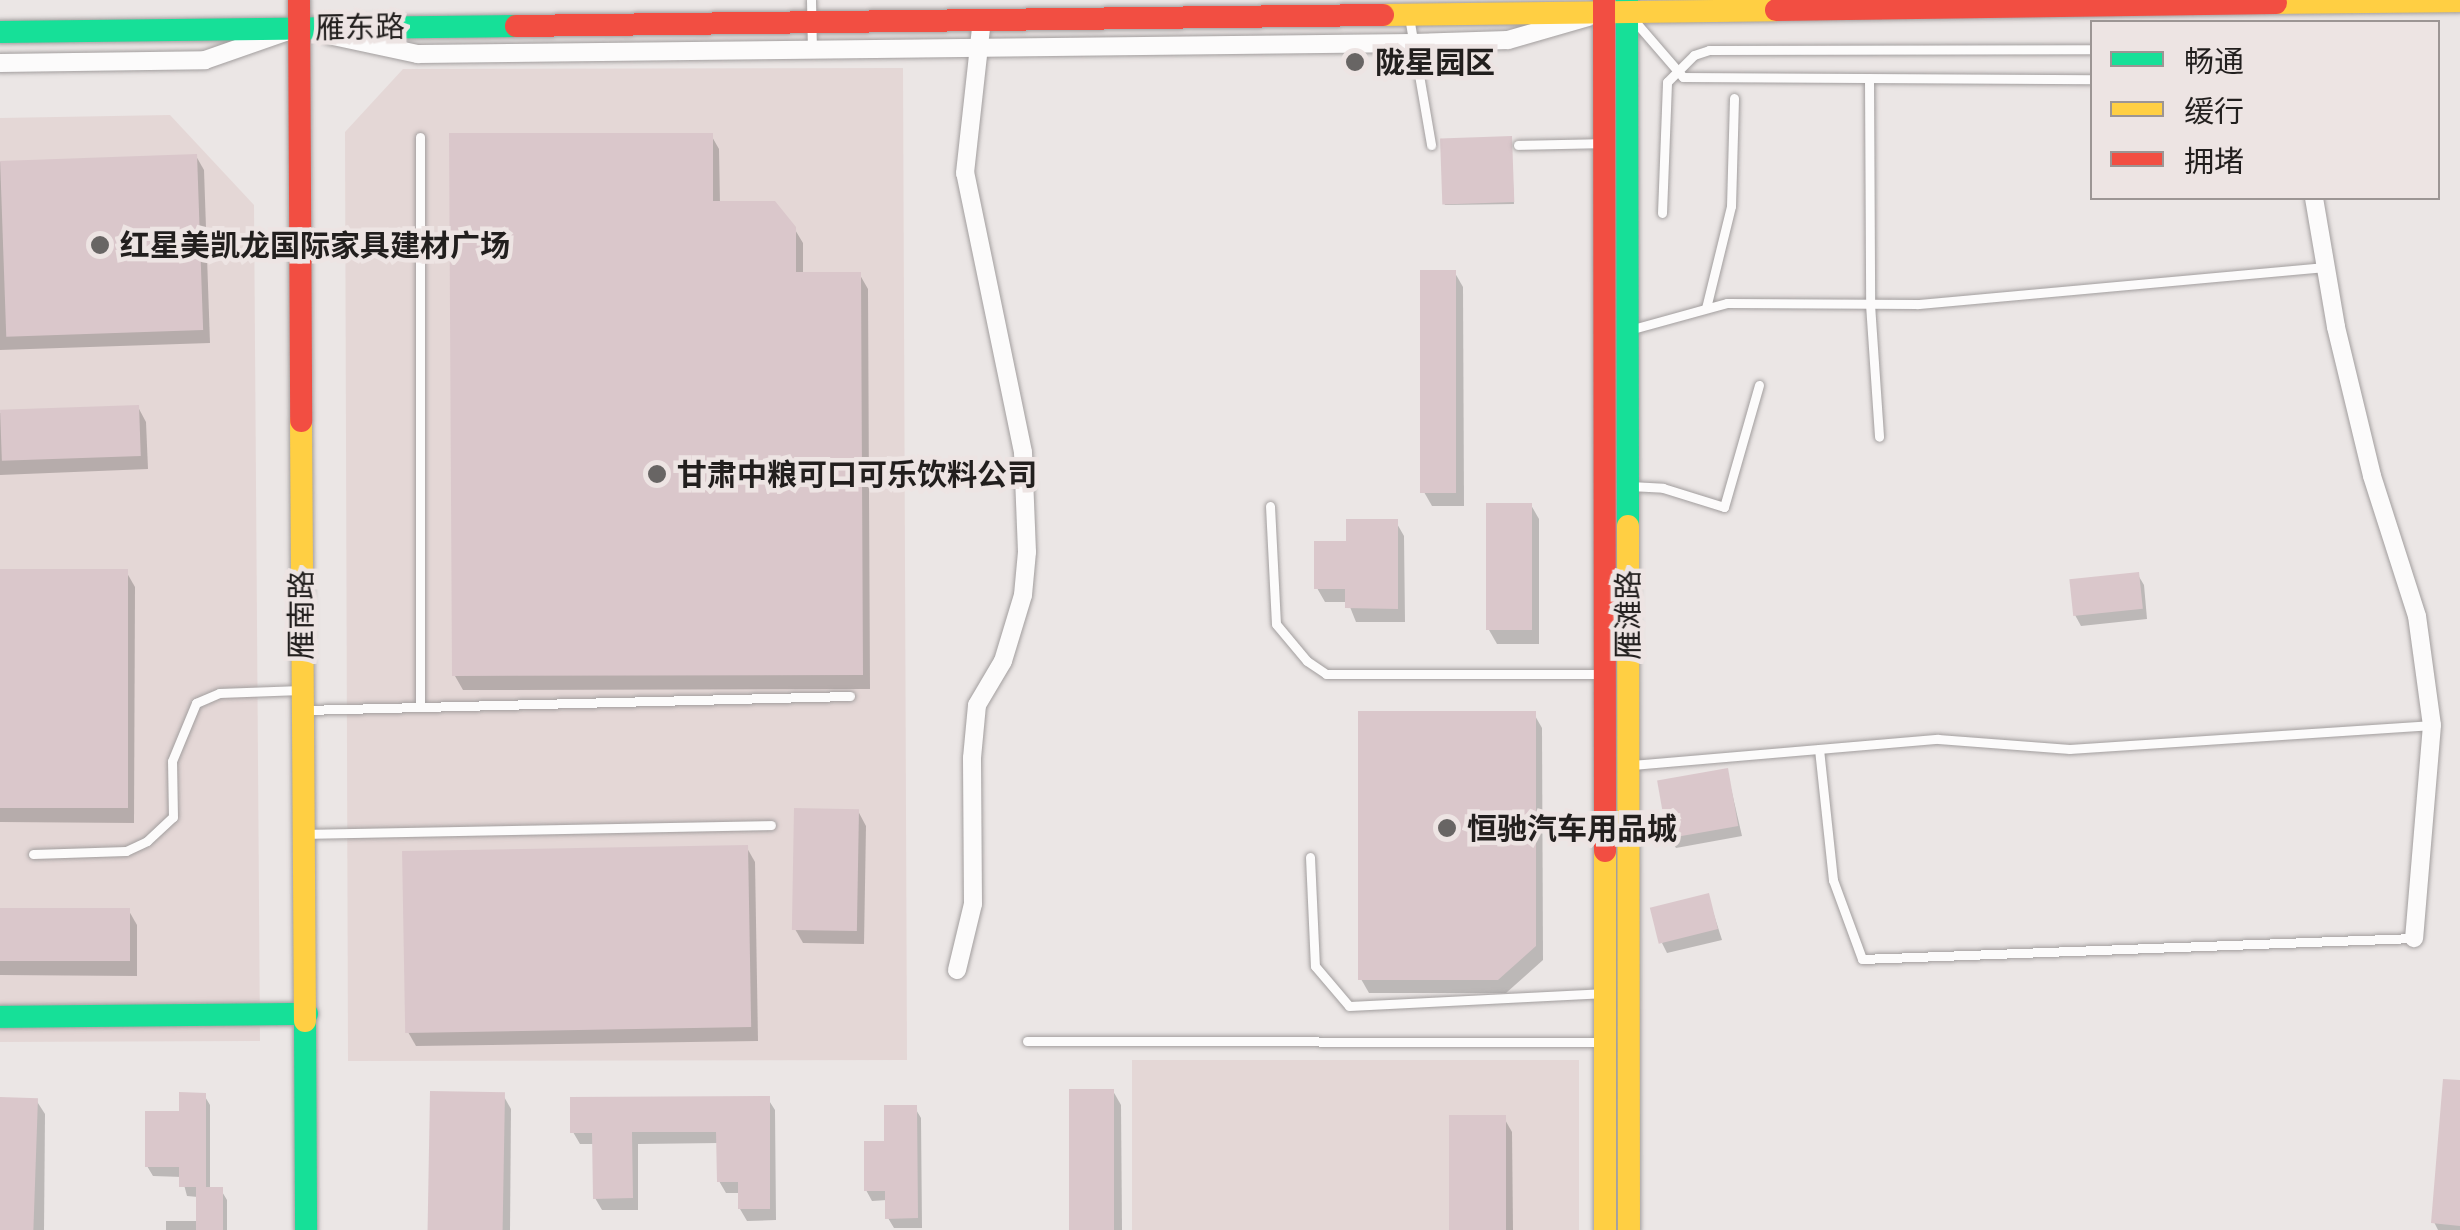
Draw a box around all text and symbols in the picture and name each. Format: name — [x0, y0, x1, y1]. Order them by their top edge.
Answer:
street label: 雁东路 — [315, 8, 405, 46]
legend — [2090, 20, 2440, 200]
text: 畅通 — [2184, 41, 2244, 81]
place label: 陇星园区 — [1375, 44, 1495, 80]
marker: 陇星园区 — [1344, 51, 1366, 73]
text: 缓行 — [2184, 91, 2244, 131]
text: 拥堵 — [2184, 141, 2244, 181]
place label: 红星美凯龙国际家具建材广场 — [120, 227, 510, 263]
marker: 红星美凯龙国际家具建材广场 — [89, 234, 111, 256]
place label: 甘肃中粮可口可乐饮料公司 — [677, 456, 1037, 492]
marker: 甘肃中粮可口可乐饮料公司 — [646, 463, 668, 485]
street label: 雁南路 — [283, 570, 319, 660]
street label: 雁滩路 — [1610, 570, 1646, 660]
place label: 恒驰汽车用品城 — [1467, 810, 1677, 846]
marker: 恒驰汽车用品城 — [1436, 817, 1458, 839]

